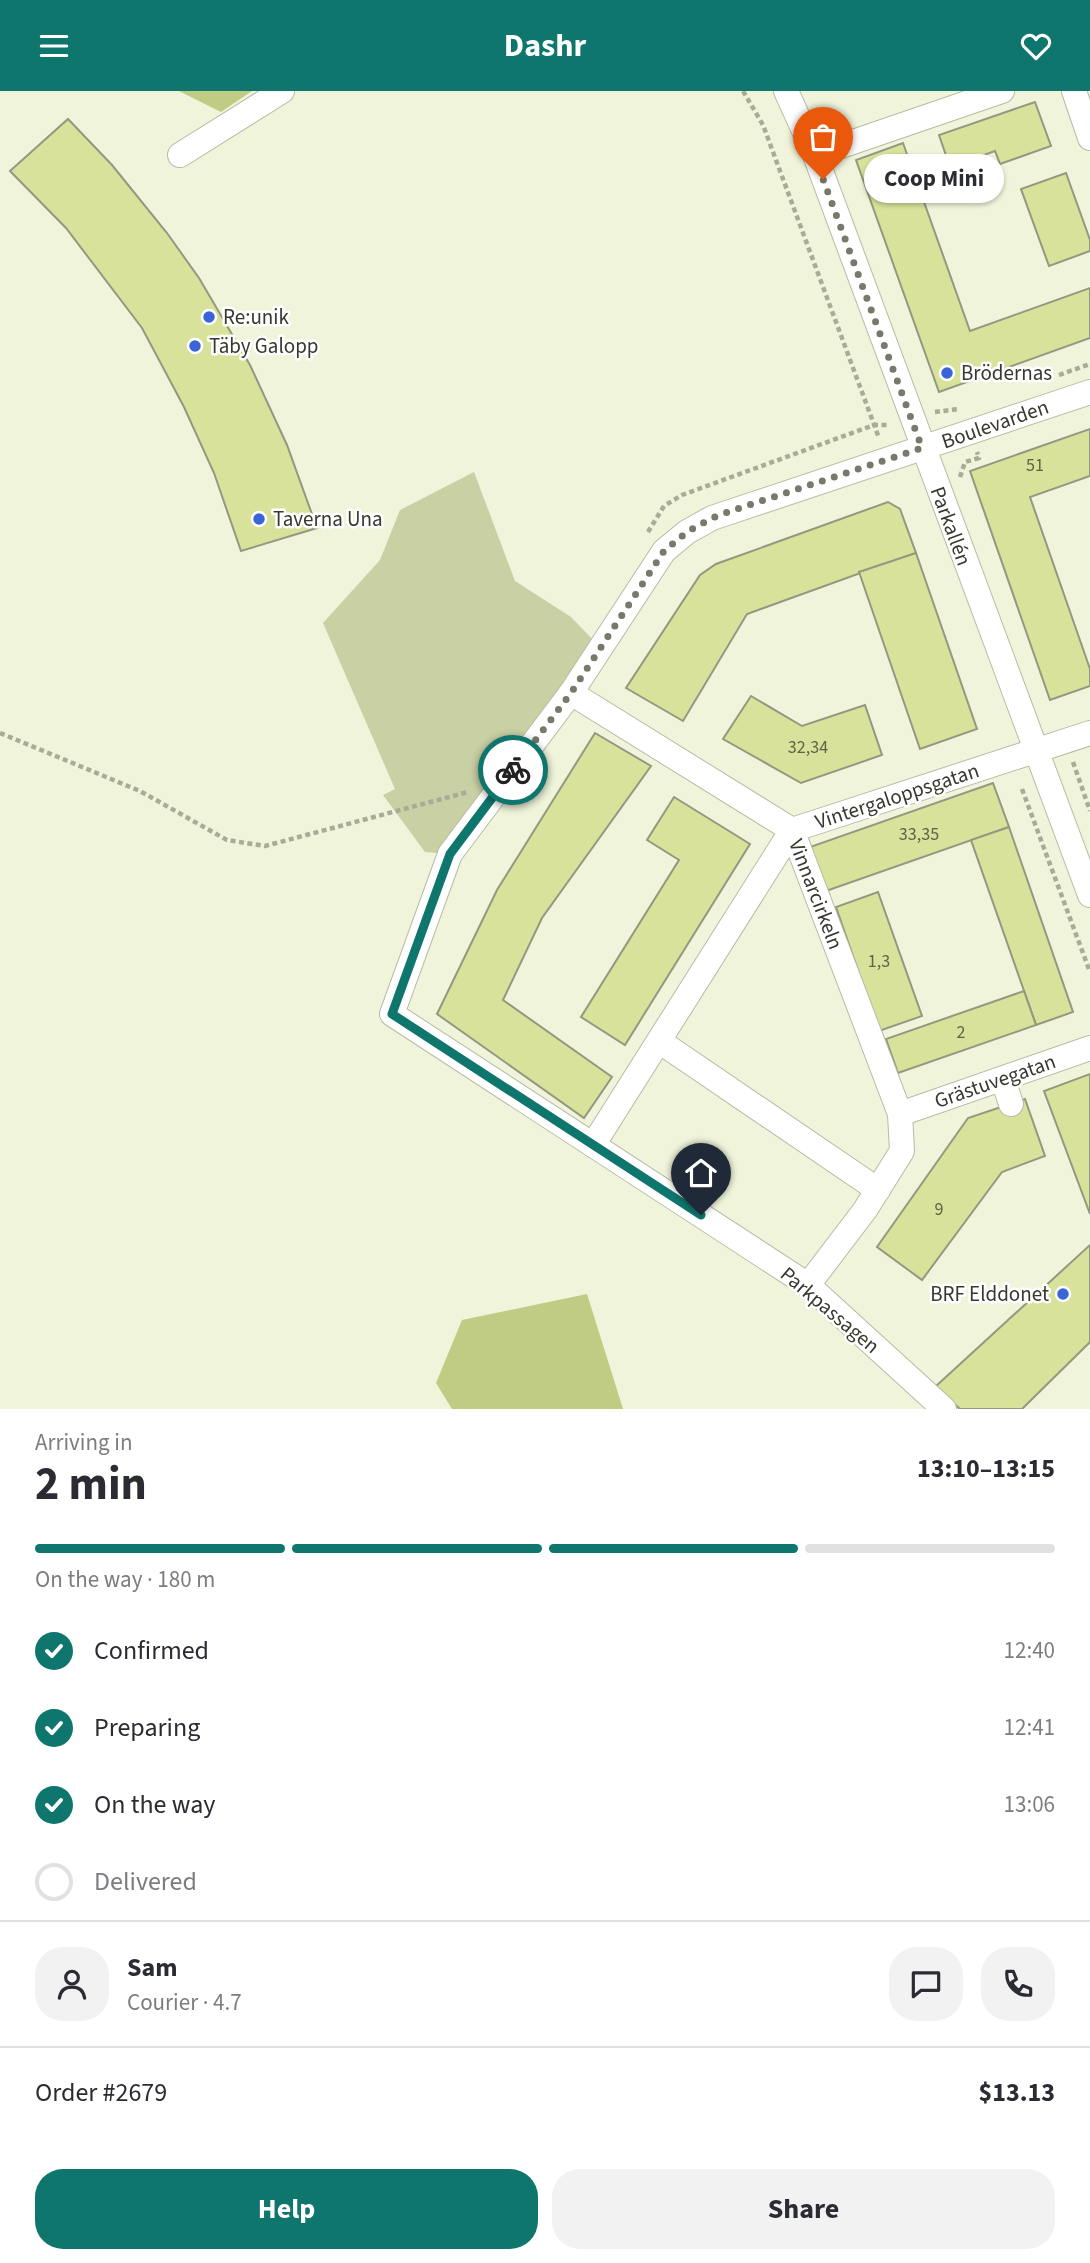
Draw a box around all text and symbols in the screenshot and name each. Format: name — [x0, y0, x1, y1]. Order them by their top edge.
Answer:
text: Dashr — [504, 23, 586, 69]
icon: menu — [35, 27, 73, 65]
icon: heart — [1017, 27, 1055, 65]
pin — [793, 107, 853, 179]
icon: bag — [804, 118, 842, 156]
callout: Coop Mini — [865, 155, 1005, 203]
text: Coop Mini — [884, 162, 984, 195]
place label: Re:unik — [223, 302, 289, 332]
marker: Re:unik — [201, 309, 217, 325]
place label: Täby Galopp — [209, 331, 318, 361]
marker: Täby Galopp — [187, 338, 203, 354]
place label: Brödernas — [961, 358, 1052, 388]
marker: Brödernas — [939, 365, 955, 381]
street label: Boulevarden — [937, 392, 1053, 456]
house number: 51 — [1026, 453, 1044, 478]
street label: Parkallén — [923, 482, 979, 570]
place label: Taverna Una — [273, 504, 383, 534]
marker: Taverna Una — [251, 511, 267, 527]
courier — [478, 735, 548, 805]
house number: 32,34 — [788, 735, 828, 760]
icon: bike — [494, 751, 532, 789]
street label: Vintergaloppsgatan — [811, 755, 983, 837]
house number: 33,35 — [899, 822, 939, 847]
street label: Vinnarcirkeln — [781, 835, 851, 953]
house number: 1,3 — [868, 949, 890, 974]
house number: 2 — [957, 1020, 966, 1045]
street label: Grästuvegatan — [930, 1046, 1060, 1116]
pin — [671, 1143, 731, 1215]
icon: home — [682, 1154, 720, 1192]
house number: 9 — [935, 1197, 944, 1222]
street label: Parkpassagen — [774, 1259, 886, 1361]
place label: BRF Elddonet — [930, 1279, 1049, 1309]
marker: BRF Elddonet — [1055, 1286, 1071, 1302]
text: Arriving in — [35, 1426, 133, 1459]
text: 13:10–13:15 — [917, 1450, 1055, 1487]
text: 2 min — [35, 1452, 147, 1517]
text: On the way · 180 m — [35, 1563, 215, 1596]
icon: check — [35, 1632, 73, 1670]
text: Confirmed — [94, 1632, 209, 1669]
text: 12:40 — [1004, 1634, 1055, 1667]
icon: check — [35, 1709, 73, 1747]
text: Preparing — [94, 1709, 200, 1746]
text: 12:41 — [1004, 1711, 1055, 1744]
icon: check — [35, 1786, 73, 1824]
text: On the way — [94, 1786, 215, 1823]
text: 13:06 — [1004, 1788, 1055, 1821]
text: Delivered — [94, 1863, 197, 1900]
button: person — [35, 1947, 109, 2021]
button: chat — [889, 1947, 963, 2021]
button: phone — [981, 1947, 1055, 2021]
text: Sam — [127, 1949, 177, 1986]
text: Courier · 4.7 — [127, 1986, 242, 2019]
text: Order #2679 — [35, 2074, 167, 2111]
text: $13.13 — [979, 2074, 1055, 2111]
button: Help — [35, 2169, 538, 2249]
button: Share — [552, 2169, 1055, 2249]

